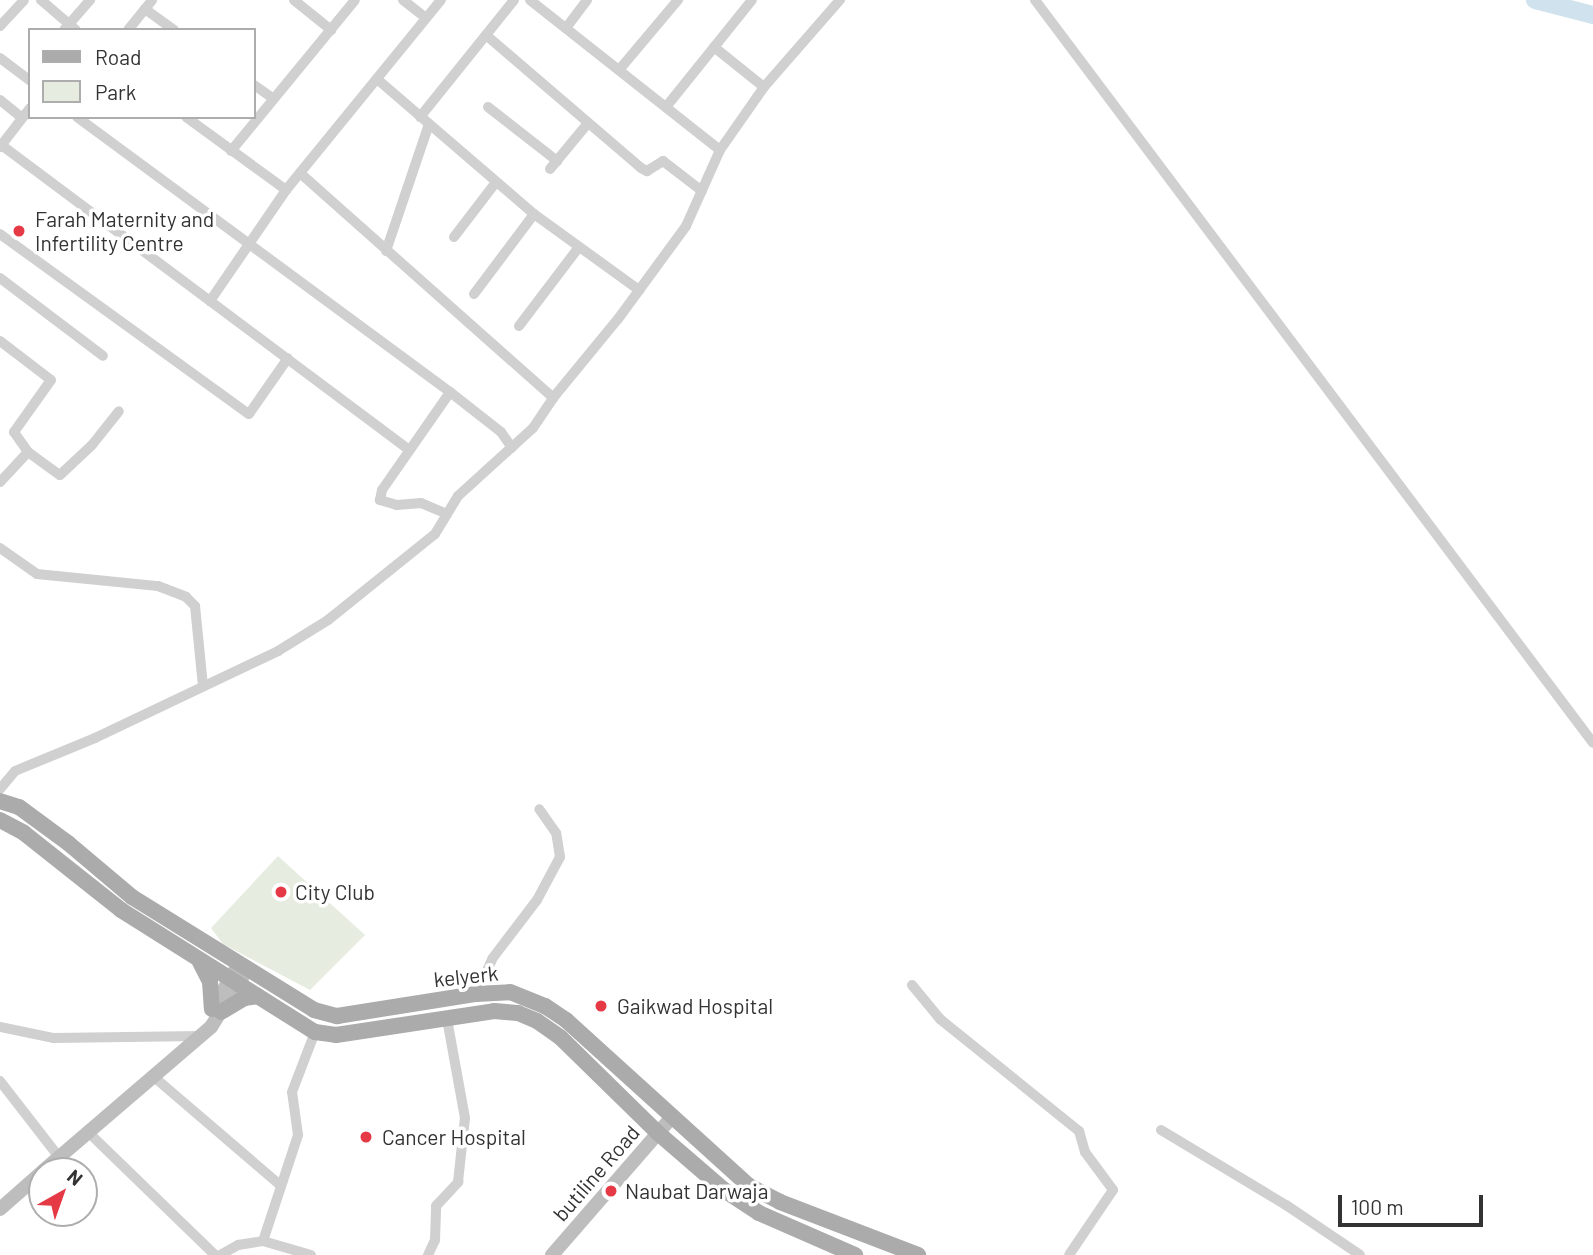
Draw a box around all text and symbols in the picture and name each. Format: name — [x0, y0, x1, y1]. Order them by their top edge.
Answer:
legend — [28, 28, 256, 119]
text: Road — [95, 44, 141, 69]
text: Park — [95, 79, 136, 104]
place label: Farah Maternity and Infertility Centre — [35, 206, 214, 256]
marker: Farah Maternity and Infertility Centre — [9, 221, 29, 241]
place label: City Club — [295, 879, 375, 905]
marker: City Club — [273, 884, 289, 900]
street label: kelyerk — [432, 960, 500, 992]
place label: Gaikwad Hospital — [617, 993, 773, 1019]
marker: Gaikwad Hospital — [591, 996, 611, 1016]
street label: butiline Road — [547, 1120, 645, 1226]
place label: Cancer Hospital — [382, 1124, 526, 1150]
marker: Cancer Hospital — [356, 1127, 376, 1147]
north arrow — [28, 1157, 98, 1227]
text: N — [63, 1164, 88, 1190]
place label: Naubat Darwaja — [625, 1178, 768, 1204]
scale bar — [1341, 1182, 1486, 1226]
marker: Naubat Darwaja — [603, 1183, 619, 1199]
text: 100 m — [1351, 1194, 1404, 1219]

